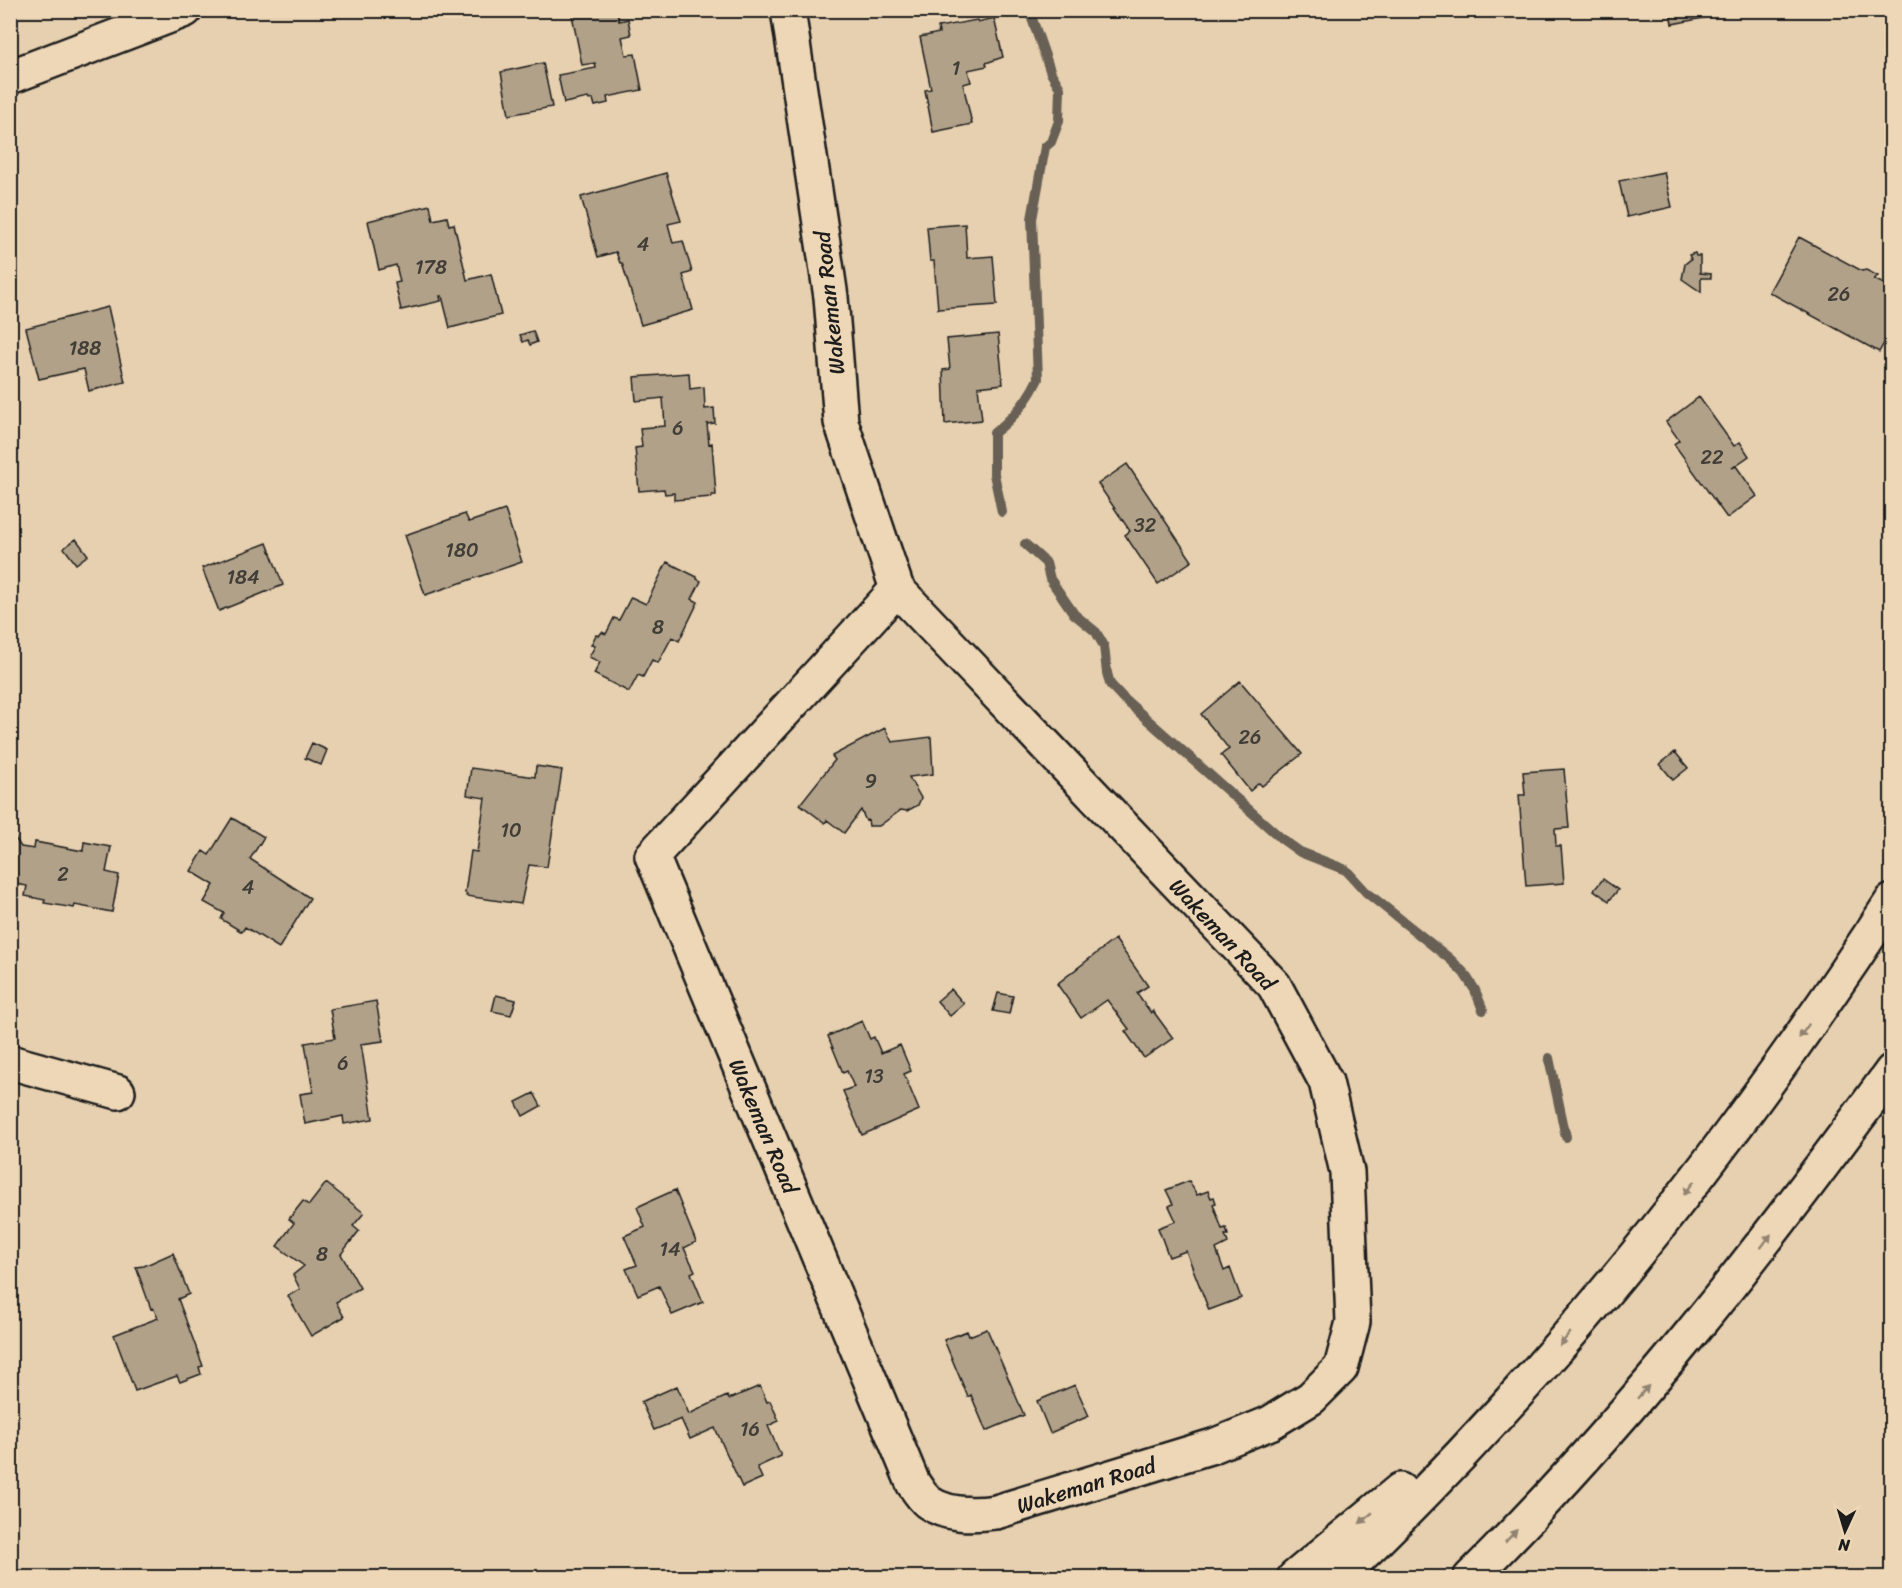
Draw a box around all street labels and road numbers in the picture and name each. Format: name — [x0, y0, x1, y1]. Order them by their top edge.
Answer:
street label: Wakeman Road — [802, 228, 856, 376]
street label: Wakeman Road — [1159, 868, 1287, 1001]
street label: Wakeman Road — [717, 1052, 810, 1201]
street label: Wakeman Road — [1012, 1445, 1162, 1525]

